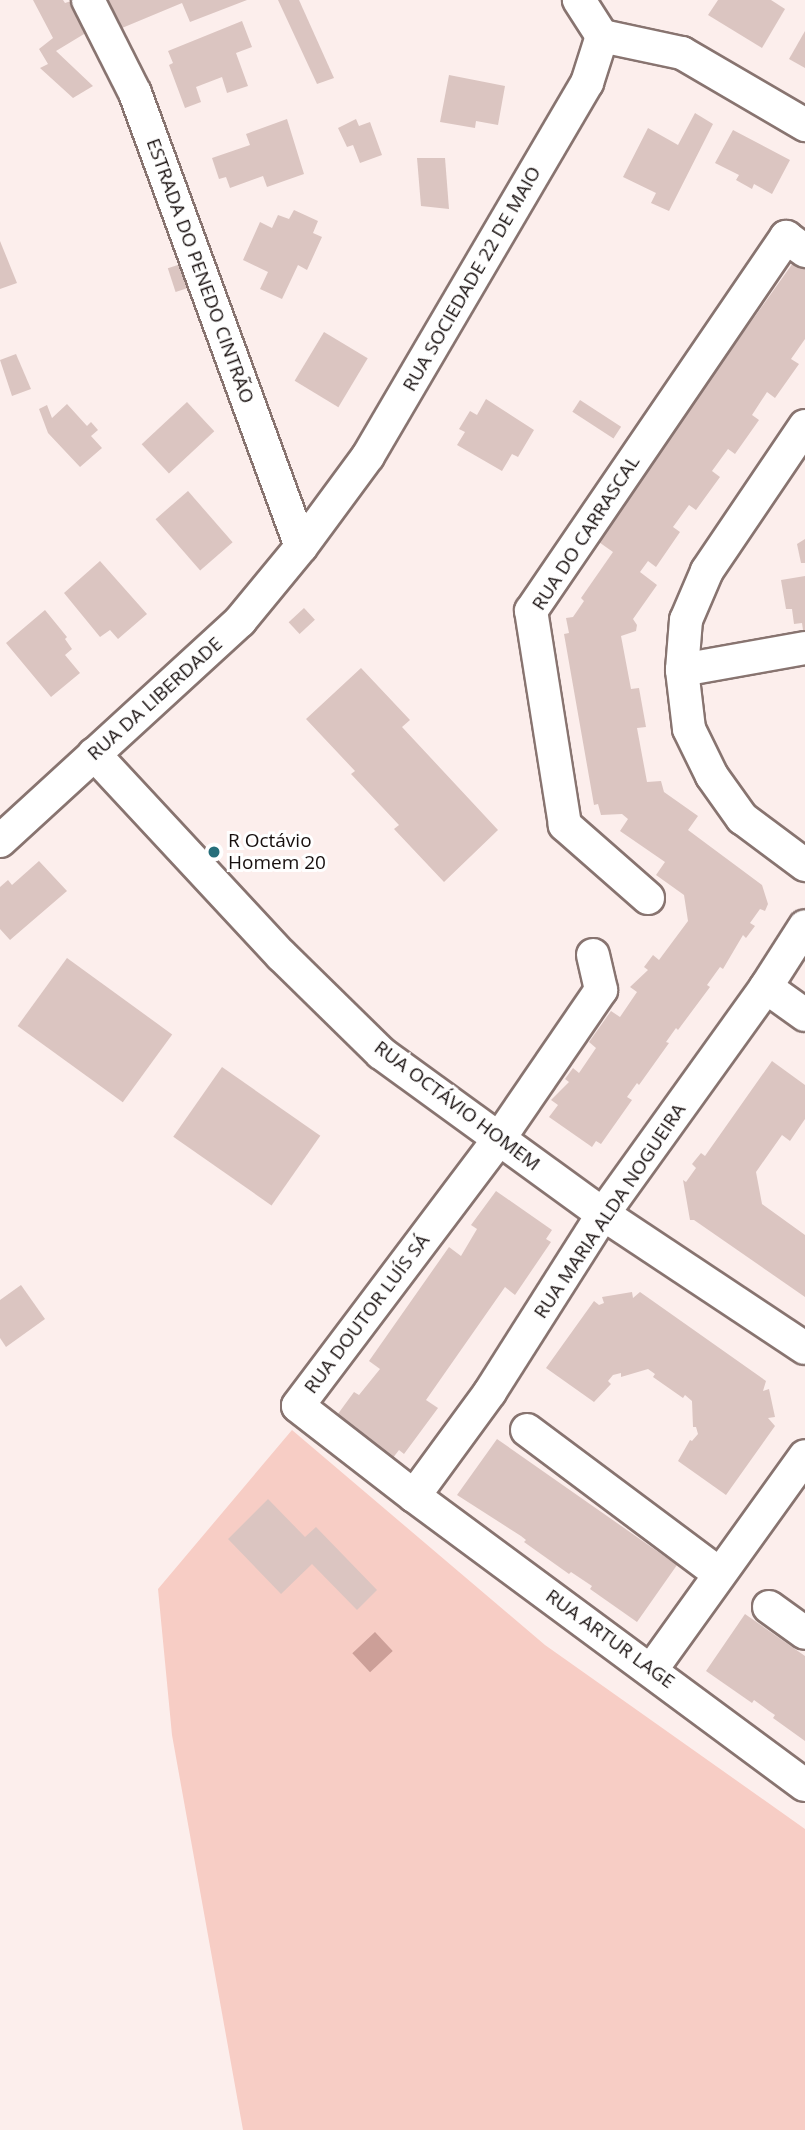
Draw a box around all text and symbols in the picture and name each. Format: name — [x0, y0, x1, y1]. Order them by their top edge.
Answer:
street label: ESTRADA DO PENEDO CINTRÃO — [141, 135, 259, 407]
street label: RUA SOCIEDADE 22 DE MAIO — [398, 163, 546, 395]
street label: RUA DO CARRASCAL — [527, 451, 645, 615]
street label: RUA DA LIBERDADE — [83, 633, 227, 765]
place label: R Octávio Homem 20 — [228, 830, 326, 874]
marker: R Octávio Homem 20 — [206, 844, 222, 860]
street label: RUA OCTÁVIO HOMEM — [370, 1036, 544, 1176]
street label: RUA MARIA ALDA NOGUEIRA — [529, 1099, 691, 1323]
street label: RUA DOUTOR LUÍS SÁ — [300, 1230, 434, 1398]
street label: RUA ARTUR LAGE — [541, 1585, 679, 1693]

